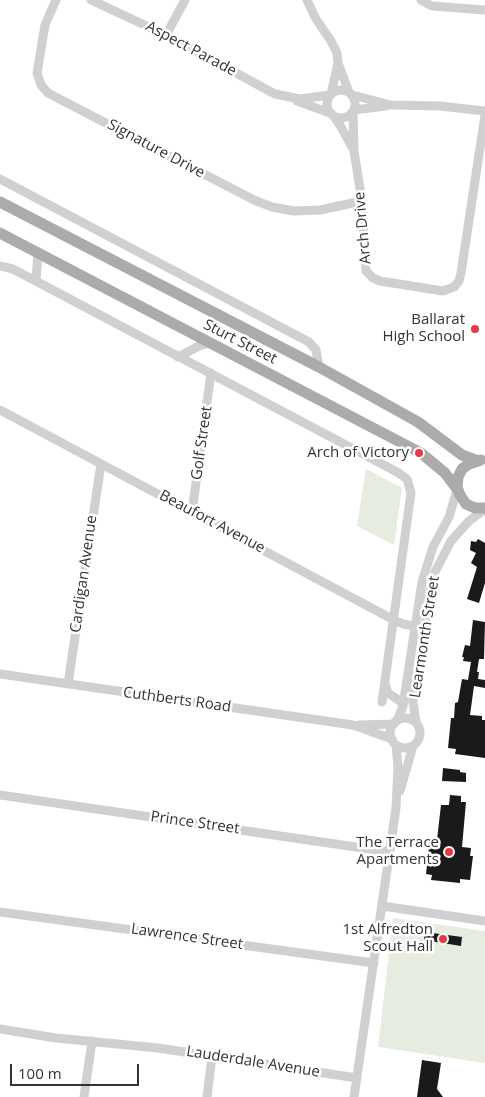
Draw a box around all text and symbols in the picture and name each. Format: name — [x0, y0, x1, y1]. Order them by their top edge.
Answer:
street label: Aspect Parade — [143, 18, 239, 80]
street label: Signature Drive — [104, 116, 208, 182]
street label: Arch Drive — [351, 191, 375, 265]
place label: Ballarat High School — [382, 311, 465, 346]
street label: Sturt Street — [200, 316, 280, 368]
marker: Ballarat High School — [469, 323, 481, 335]
street label: Golf Street — [188, 405, 216, 481]
place label: Arch of Victory — [307, 444, 409, 462]
marker: Arch of Victory — [413, 447, 425, 459]
street label: Beaufort Avenue — [156, 487, 268, 557]
street label: Cardigan Avenue — [67, 514, 101, 634]
street label: Learmonth Street — [406, 575, 444, 699]
street label: Cuthberts Road — [122, 683, 232, 717]
street label: Prince Street — [149, 808, 241, 838]
place label: The Terrace Apartments — [356, 834, 439, 869]
marker: The Terrace Apartments — [443, 846, 455, 858]
street label: Lawrence Street — [130, 920, 244, 954]
place label: 1st Alfredton Scout Hall — [342, 921, 433, 956]
marker: 1st Alfredton Scout Hall — [437, 933, 449, 945]
street label: Lauderdale Avenue — [185, 1043, 321, 1081]
scale bar — [12, 1054, 141, 1086]
text: 100 m — [18, 1063, 62, 1083]

